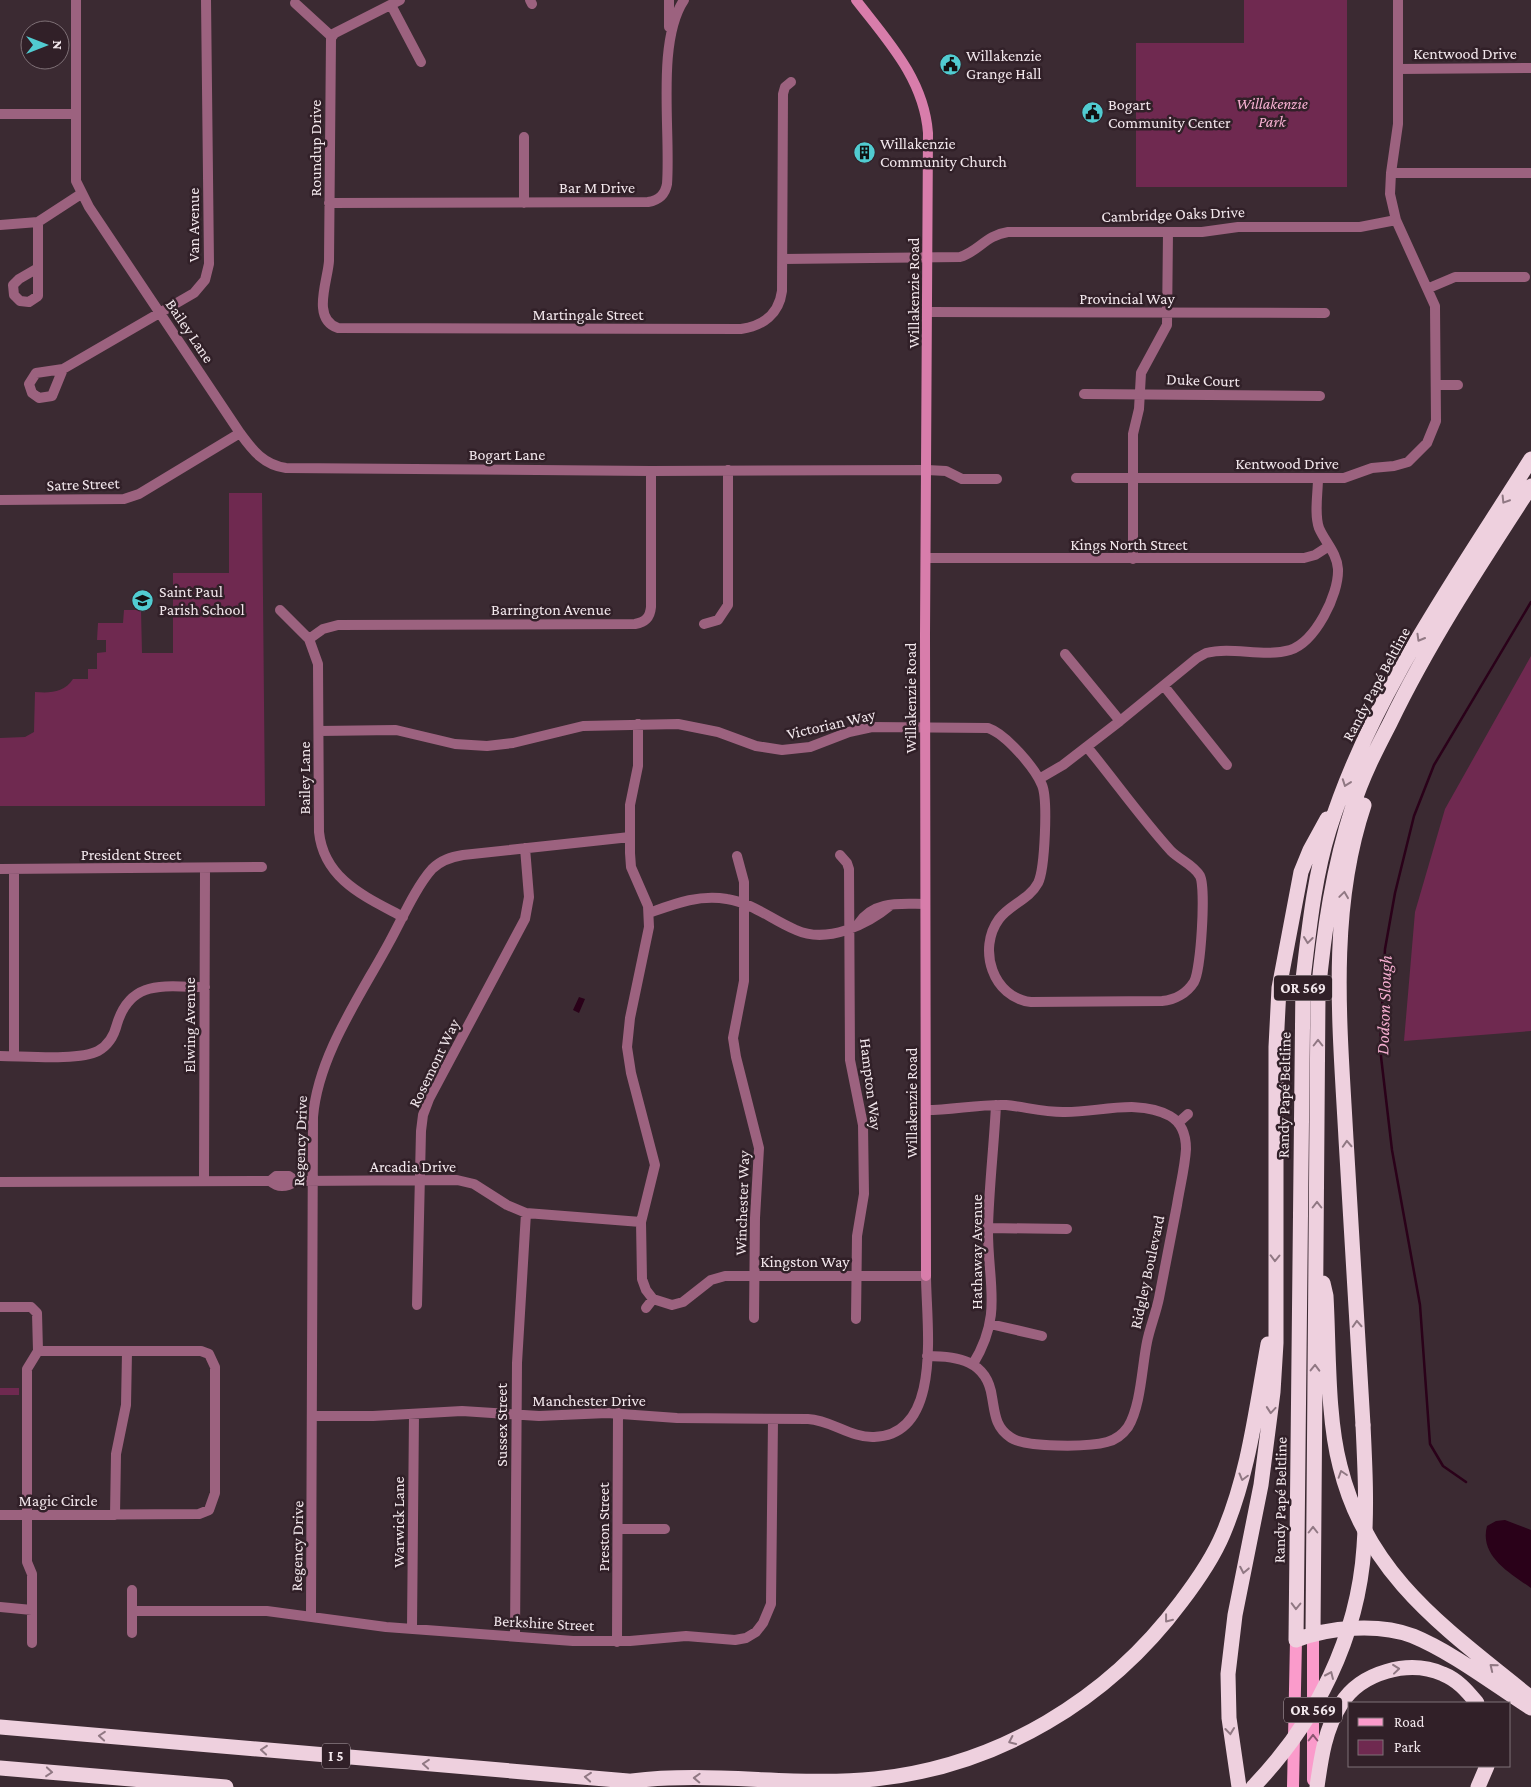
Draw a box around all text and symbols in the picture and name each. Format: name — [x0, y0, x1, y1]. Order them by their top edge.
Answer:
north arrow — [20, 20, 70, 70]
text: N — [50, 40, 66, 50]
street label: Kentwood Drive — [1413, 45, 1517, 62]
place label: Willakenzie Grange Hall — [966, 47, 1042, 83]
public building icon: Willakenzie Grange Hall — [938, 52, 962, 76]
park label: Willakenzie Park — [1236, 95, 1308, 130]
place label: Bogart Community Center — [1108, 96, 1231, 132]
street label: Roundup Drive — [307, 100, 325, 196]
public building icon: Bogart Community Center — [1080, 101, 1104, 125]
place label: Willakenzie Community Church — [880, 135, 1007, 171]
building icon: Willakenzie Community Church — [852, 140, 876, 164]
street label: Bar M Drive — [559, 179, 635, 196]
street label: Van Avenue — [185, 188, 202, 262]
street label: Cambridge Oaks Drive — [1101, 203, 1245, 226]
street label: Willakenzie Road — [905, 237, 922, 349]
street label: Provincial Way — [1079, 290, 1175, 308]
street label: Bailey Lane — [162, 296, 217, 367]
street label: Martingale Street — [532, 306, 644, 324]
street label: Duke Court — [1166, 370, 1241, 390]
street label: Bogart Lane — [469, 446, 545, 464]
street label: Kentwood Drive — [1235, 455, 1339, 472]
street label: Satre Street — [46, 474, 121, 494]
one-way arrow — [1502, 495, 1512, 504]
street label: Kings North Street — [1070, 536, 1188, 554]
place label: Saint Paul Parish School — [159, 583, 245, 618]
school or university icon: Saint Paul Parish School — [131, 588, 155, 612]
street label: Barrington Avenue — [491, 601, 611, 619]
street label: Randy Papé Beltline — [1339, 624, 1414, 744]
one-way arrow — [1416, 633, 1426, 642]
street label: Willakenzie Road — [902, 642, 919, 754]
street label: Victorian Way — [785, 705, 878, 743]
street label: Bailey Lane — [296, 742, 314, 814]
one-way arrow — [1342, 778, 1352, 786]
street label: President Street — [81, 846, 182, 863]
one-way arrow — [1339, 891, 1349, 899]
one-way arrow — [1303, 936, 1314, 944]
water label: Dodson Slough — [1372, 954, 1396, 1055]
road number: OR 569 — [1274, 976, 1332, 1000]
street label: Elwing Avenue — [181, 977, 199, 1073]
street label: Rosemont Way — [405, 1015, 464, 1110]
street label: Randy Papé Beltline — [1274, 1032, 1295, 1158]
street label: Hampton Way — [856, 1037, 885, 1132]
one-way arrow — [1313, 1038, 1323, 1046]
street label: Willakenzie Road — [903, 1047, 920, 1159]
street label: Regency Drive — [290, 1095, 311, 1187]
one-way arrow — [1341, 1140, 1352, 1148]
street label: Winchester Way — [732, 1149, 753, 1256]
street label: Arcadia Drive — [370, 1158, 456, 1175]
street label: Hathaway Avenue — [968, 1194, 986, 1310]
one-way arrow — [1312, 1201, 1322, 1208]
street label: Ridgley Boulevard — [1127, 1213, 1168, 1331]
street label: Kingston Way — [760, 1253, 850, 1271]
one-way arrow — [1270, 1255, 1280, 1263]
one-way arrow — [1351, 1320, 1362, 1328]
one-way arrow — [1310, 1363, 1320, 1371]
street label: Sussex Street — [493, 1383, 510, 1467]
street label: Manchester Drive — [532, 1392, 646, 1409]
one-way arrow — [1266, 1406, 1277, 1414]
street label: Randy Papé Beltline — [1270, 1437, 1291, 1563]
one-way arrow — [1338, 1471, 1348, 1479]
one-way arrow — [1238, 1472, 1249, 1481]
street label: Warwick Lane — [390, 1476, 407, 1568]
street label: Preston Street — [595, 1482, 612, 1571]
street label: Magic Circle — [18, 1492, 98, 1510]
street label: Regency Drive — [288, 1500, 307, 1592]
one-way arrow — [1308, 1526, 1318, 1534]
one-way arrow — [1240, 1565, 1250, 1574]
one-way arrow — [1291, 1602, 1301, 1610]
street label: Berkshire Street — [493, 1612, 595, 1634]
one-way arrow — [1165, 1613, 1174, 1623]
one-way arrow — [1490, 1663, 1499, 1672]
one-way arrow — [1392, 1664, 1400, 1675]
one-way arrow — [1324, 1672, 1334, 1681]
road number: OR 569 — [1284, 1698, 1342, 1722]
legend — [1348, 1702, 1511, 1767]
text: Road — [1394, 1714, 1425, 1730]
one-way arrow — [1224, 1727, 1235, 1735]
one-way arrow — [98, 1731, 106, 1742]
one-way arrow — [1308, 1734, 1318, 1742]
one-way arrow — [1008, 1735, 1017, 1745]
text: Park — [1394, 1739, 1421, 1755]
one-way arrow — [260, 1744, 268, 1755]
road number: I 5 — [322, 1744, 350, 1768]
one-way arrow — [422, 1758, 430, 1769]
one-way arrow — [45, 1766, 53, 1777]
one-way arrow — [583, 1772, 591, 1783]
one-way arrow — [693, 1772, 701, 1783]

